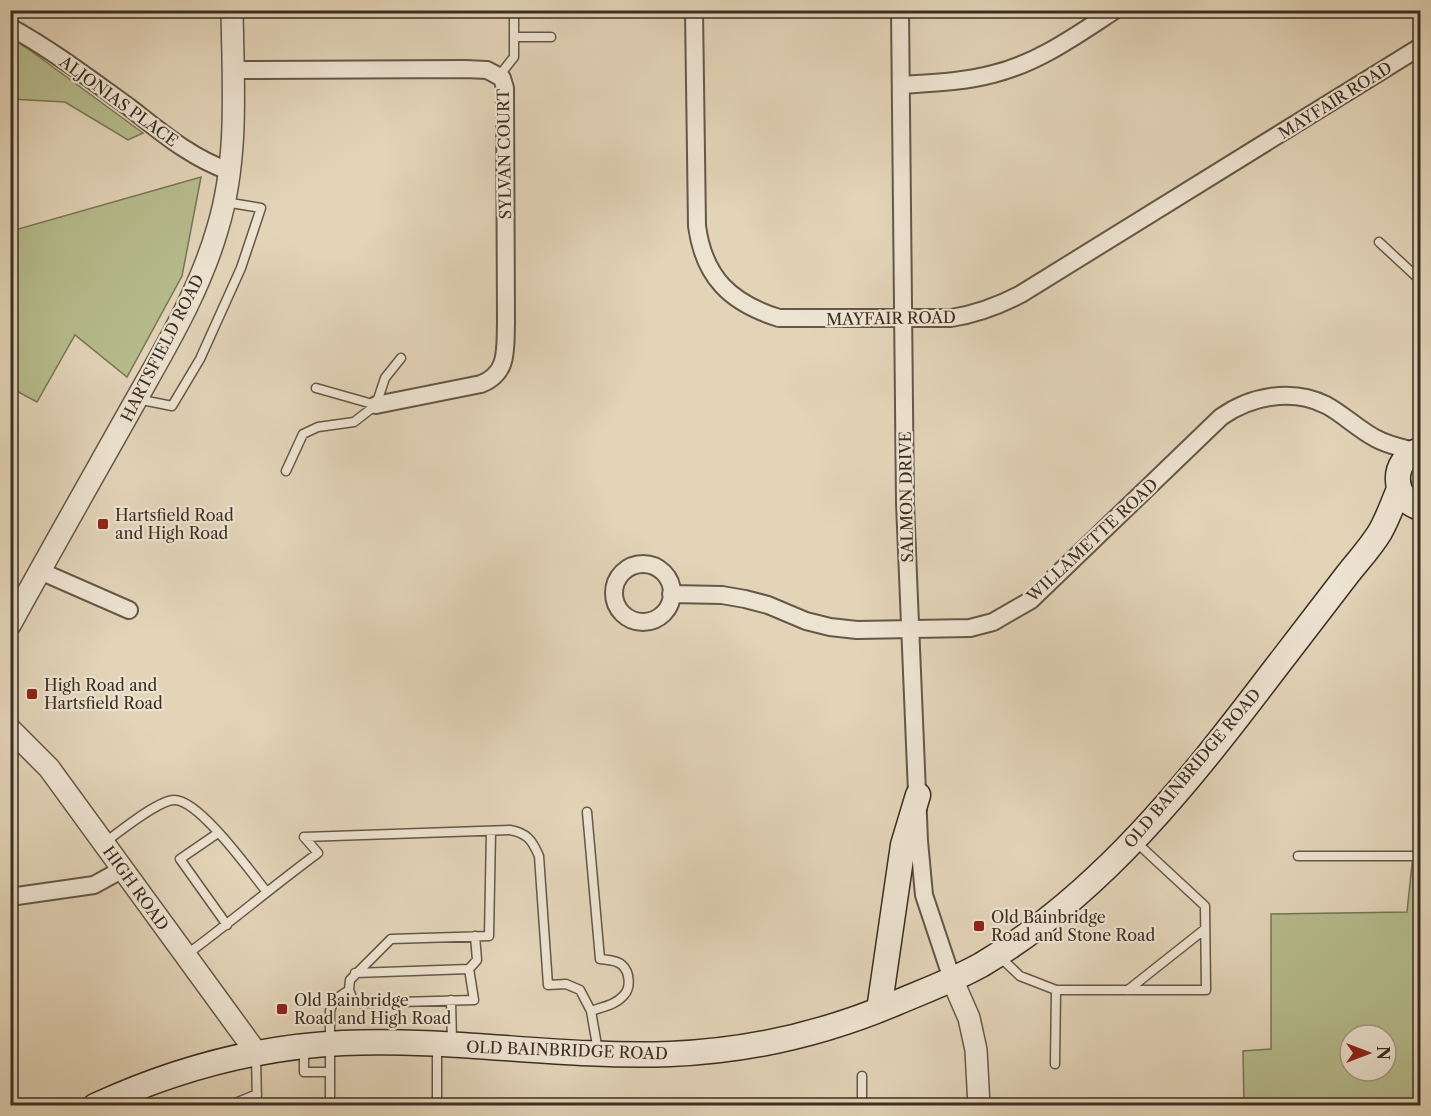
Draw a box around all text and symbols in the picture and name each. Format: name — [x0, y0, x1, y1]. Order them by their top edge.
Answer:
street label: ALJONIAS PLACE — [55, 51, 182, 151]
street label: MAYFAIR ROAD — [1275, 57, 1395, 143]
street label: SYLVAN COURT — [493, 88, 515, 220]
street label: HARTSFIELD ROAD — [116, 271, 208, 425]
street label: MAYFAIR ROAD — [826, 307, 956, 329]
street label: SALMON DRIVE — [895, 431, 917, 563]
street label: WILLAMETTE ROAD — [1022, 474, 1162, 607]
place label: Hartsfield Road and High Road — [115, 505, 234, 543]
marker: Hartsfield Road and High Road — [96, 517, 110, 531]
place label: High Road and Hartsfield Road — [44, 675, 163, 713]
street label: OLD BAINBRIDGE ROAD — [1119, 684, 1265, 852]
marker: High Road and Hartsfield Road — [25, 687, 39, 701]
street label: HIGH ROAD — [99, 842, 173, 934]
place label: Old Bainbridge Road and Stone Road — [991, 907, 1155, 945]
marker: Old Bainbridge Road and Stone Road — [972, 919, 986, 933]
place label: Old Bainbridge Road and High Road — [294, 990, 451, 1028]
marker: Old Bainbridge Road and High Road — [275, 1002, 289, 1016]
north arrow — [1338, 1023, 1398, 1083]
street label: OLD BAINBRIDGE ROAD — [466, 1036, 668, 1064]
text: N — [1373, 1046, 1393, 1060]

